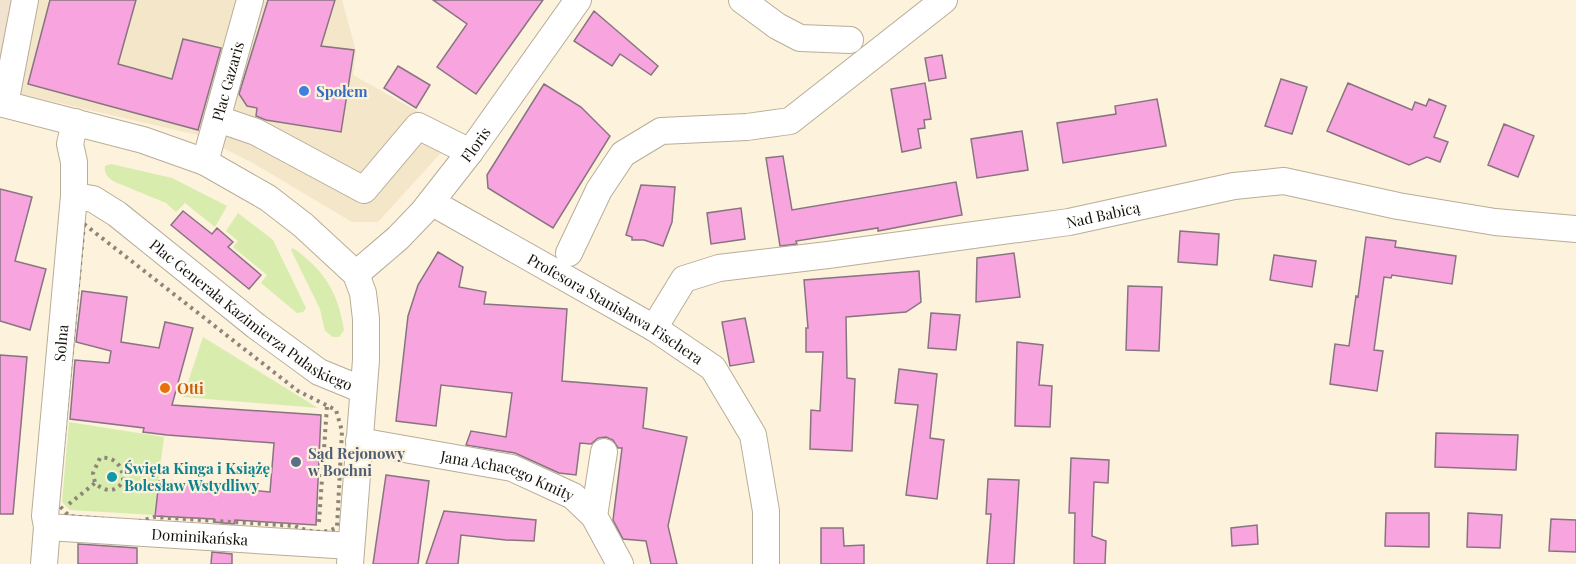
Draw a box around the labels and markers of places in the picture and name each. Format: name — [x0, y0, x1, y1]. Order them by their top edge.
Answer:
place label: Społem — [316, 81, 368, 101]
marker: Społem — [297, 84, 311, 98]
place label: Otti — [177, 378, 204, 398]
marker: Otti — [158, 381, 172, 395]
place label: Sąd Rejonowy w Bochni — [307, 443, 405, 480]
marker: Sąd Rejonowy w Bochni — [289, 455, 303, 469]
place label: Święta Kinga i Książę Bolesław Wstydliwy — [124, 458, 271, 495]
marker: Święta Kinga i Książę Bolesław Wstydliwy — [105, 470, 119, 484]

